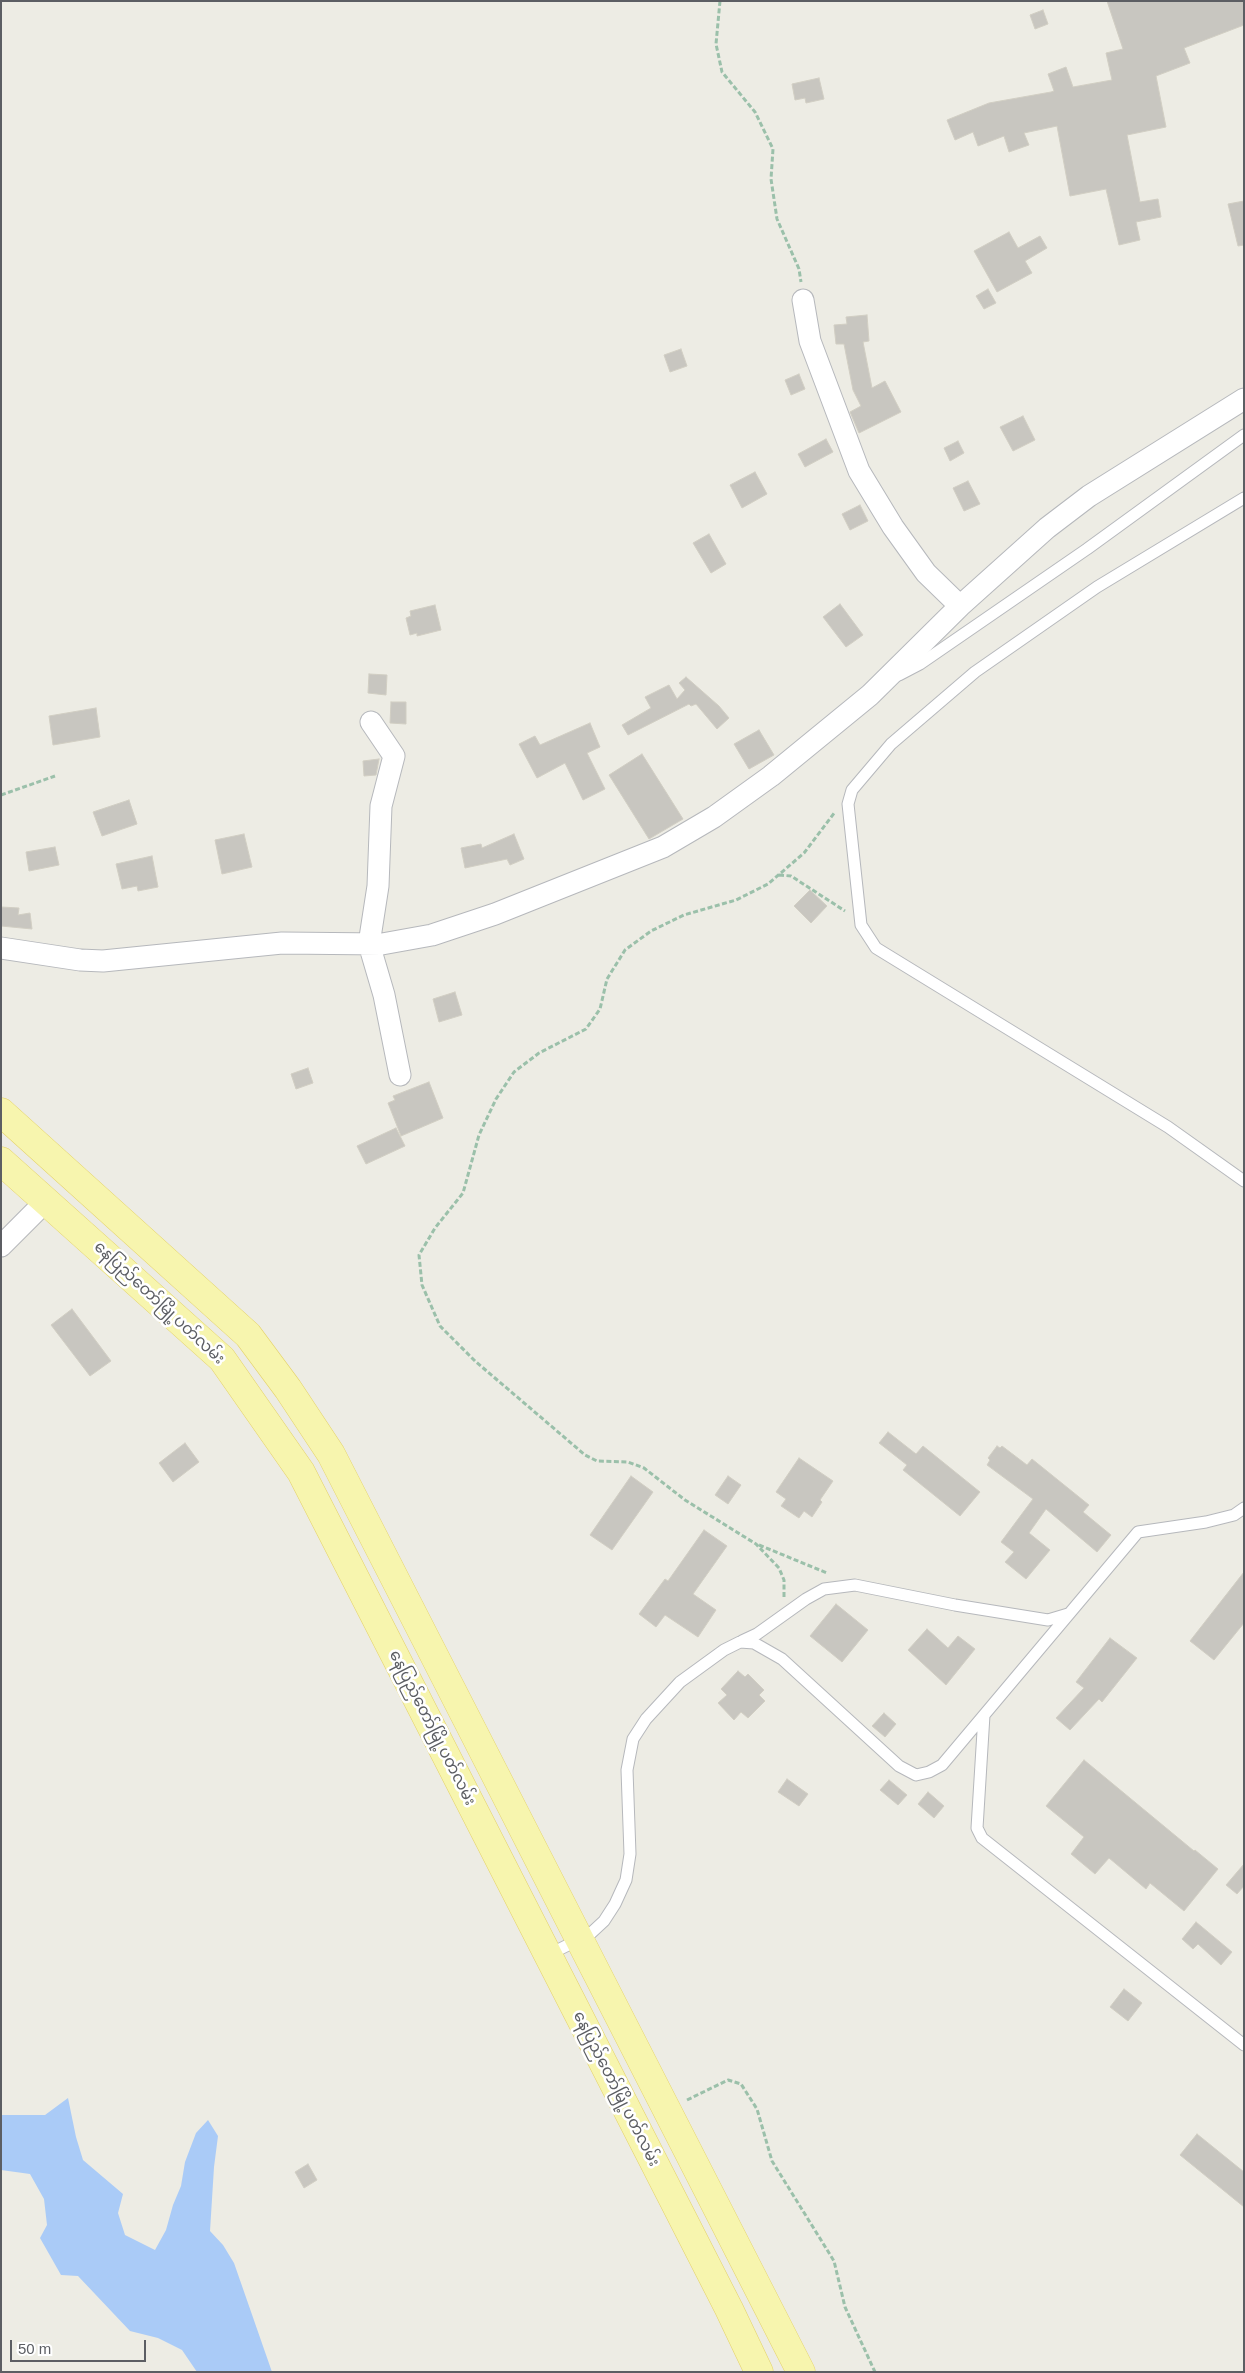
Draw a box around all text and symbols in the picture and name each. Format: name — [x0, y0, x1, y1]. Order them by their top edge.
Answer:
street label: နေပြည်တော်မြို့ပတ်လမ်း — [90, 1237, 228, 1369]
street label: နေပြည်တော်မြို့ပတ်လမ်း — [385, 1647, 479, 1809]
street label: နေပြည်တော်မြို့ပတ်လမ်း — [569, 2008, 663, 2170]
scale bar — [12, 2330, 149, 2362]
text: 50 m — [18, 2340, 51, 2357]

